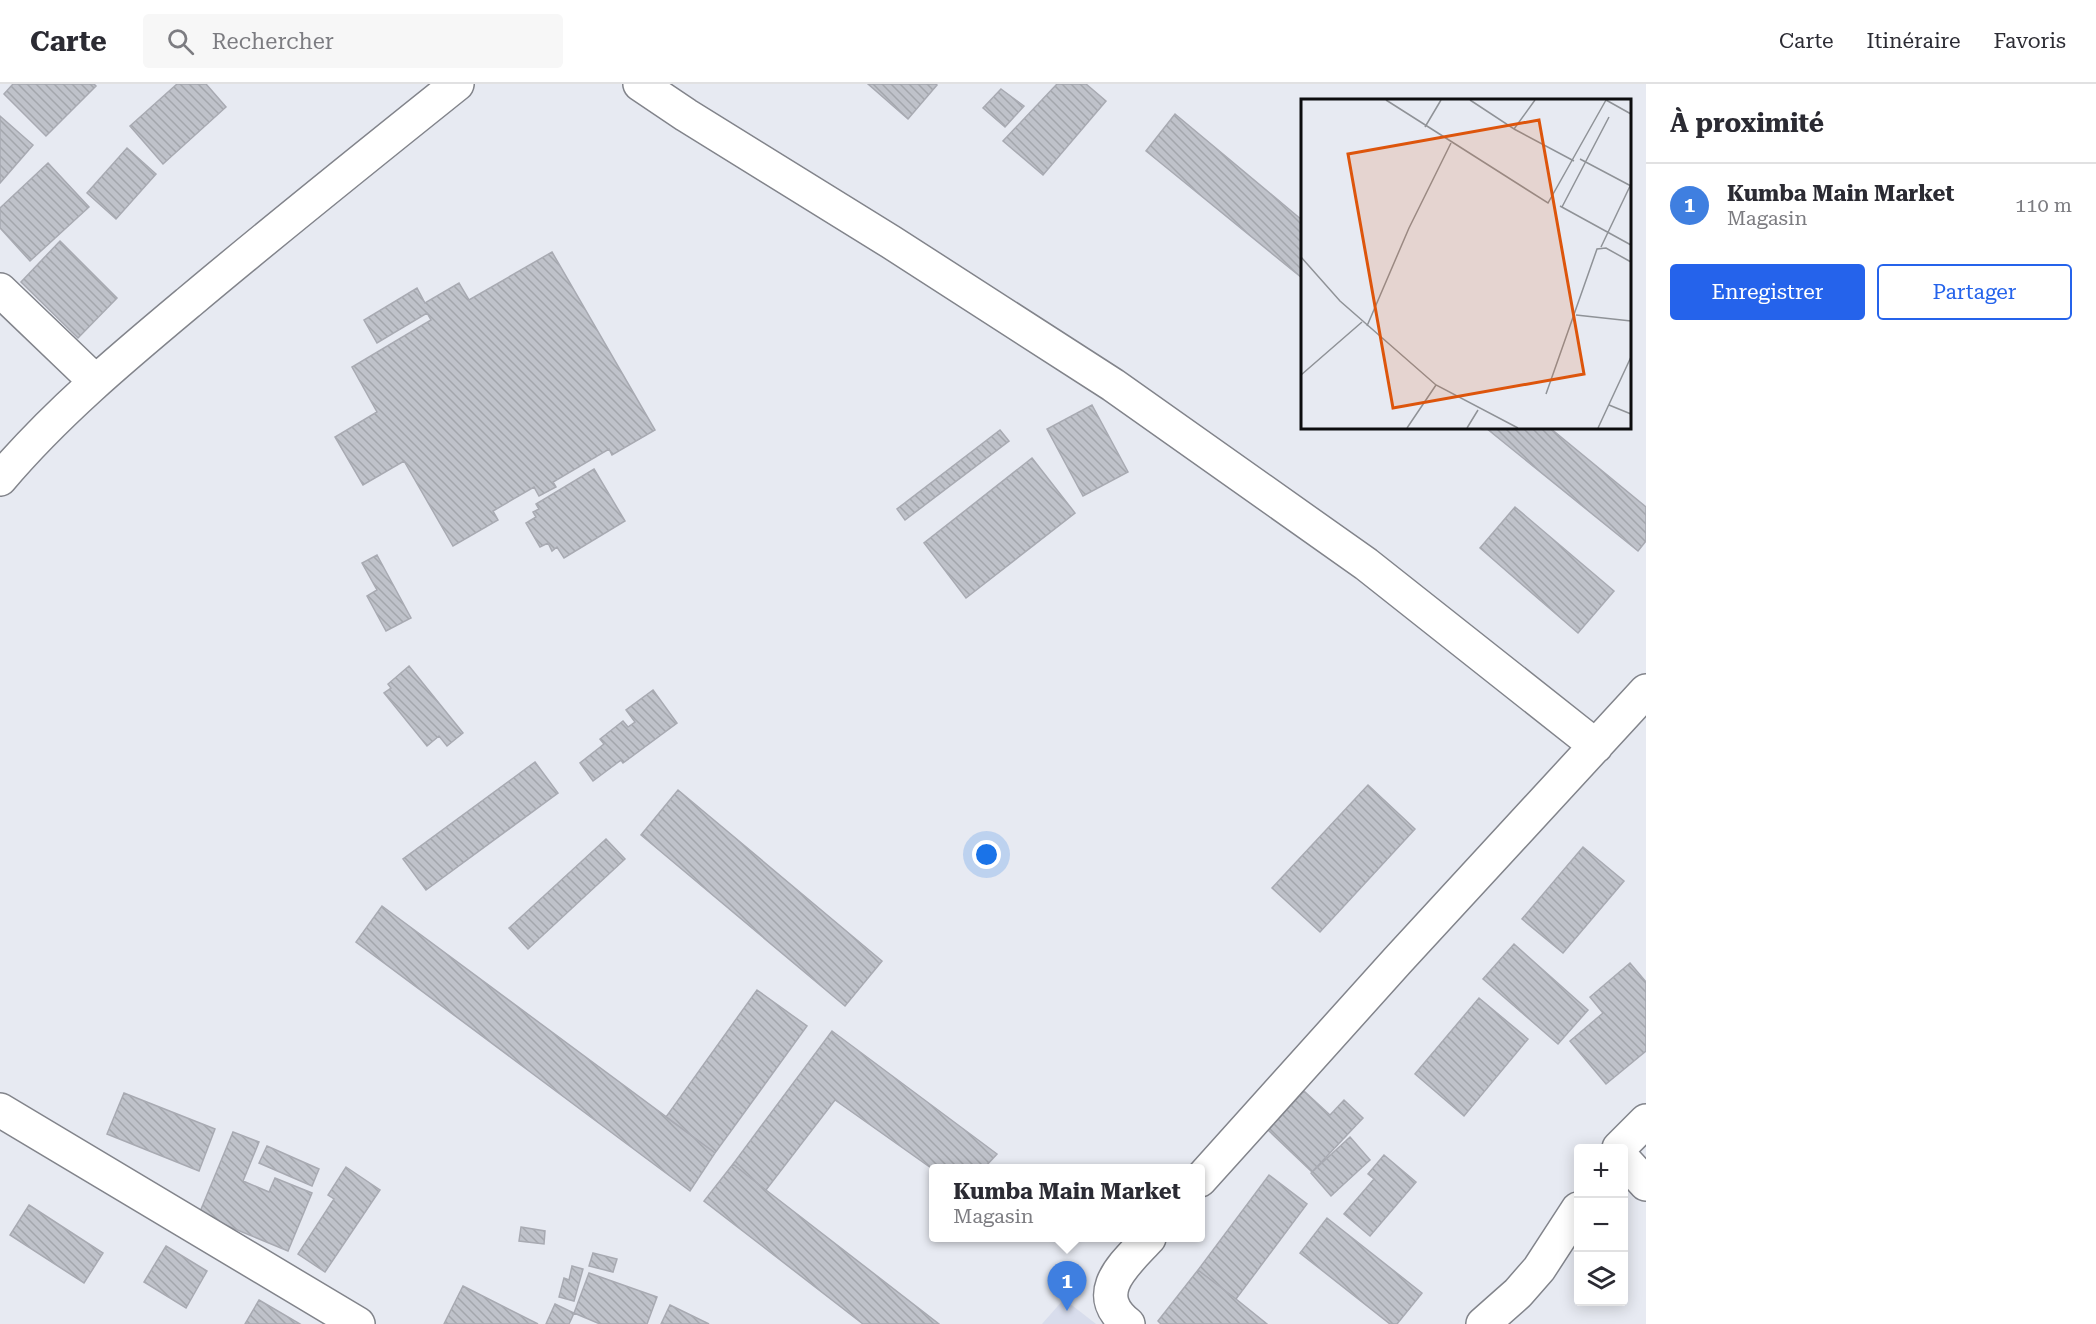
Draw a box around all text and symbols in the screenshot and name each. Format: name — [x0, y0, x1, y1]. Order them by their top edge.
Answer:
search box — [143, 14, 563, 68]
text: Carte — [30, 25, 107, 58]
icon: search — [164, 25, 197, 58]
text: Rechercher — [212, 29, 334, 54]
text: Carte — [1779, 29, 1834, 53]
text: Itinéraire — [1867, 29, 1961, 53]
text: Favoris — [1994, 29, 2066, 53]
inset map — [1301, 99, 1631, 429]
text: À proximité — [1670, 108, 1824, 138]
text: Kumba Main Market — [1727, 181, 1954, 206]
text: 1 — [1684, 193, 1695, 217]
text: 110 m — [2015, 193, 2072, 217]
text: Magasin — [1727, 206, 1807, 230]
button: Enregistrer — [1670, 264, 1865, 320]
button: Partager — [1877, 264, 2072, 320]
your location — [972, 840, 1001, 869]
map controls — [1574, 1144, 1628, 1306]
button: + — [1574, 1144, 1628, 1198]
popup — [929, 1164, 1205, 1242]
text: Kumba Main Market — [953, 1179, 1181, 1204]
button: − — [1574, 1198, 1628, 1252]
text: Magasin — [953, 1204, 1034, 1228]
button: layers — [1574, 1252, 1628, 1306]
pin: 1 — [1048, 1262, 1086, 1311]

